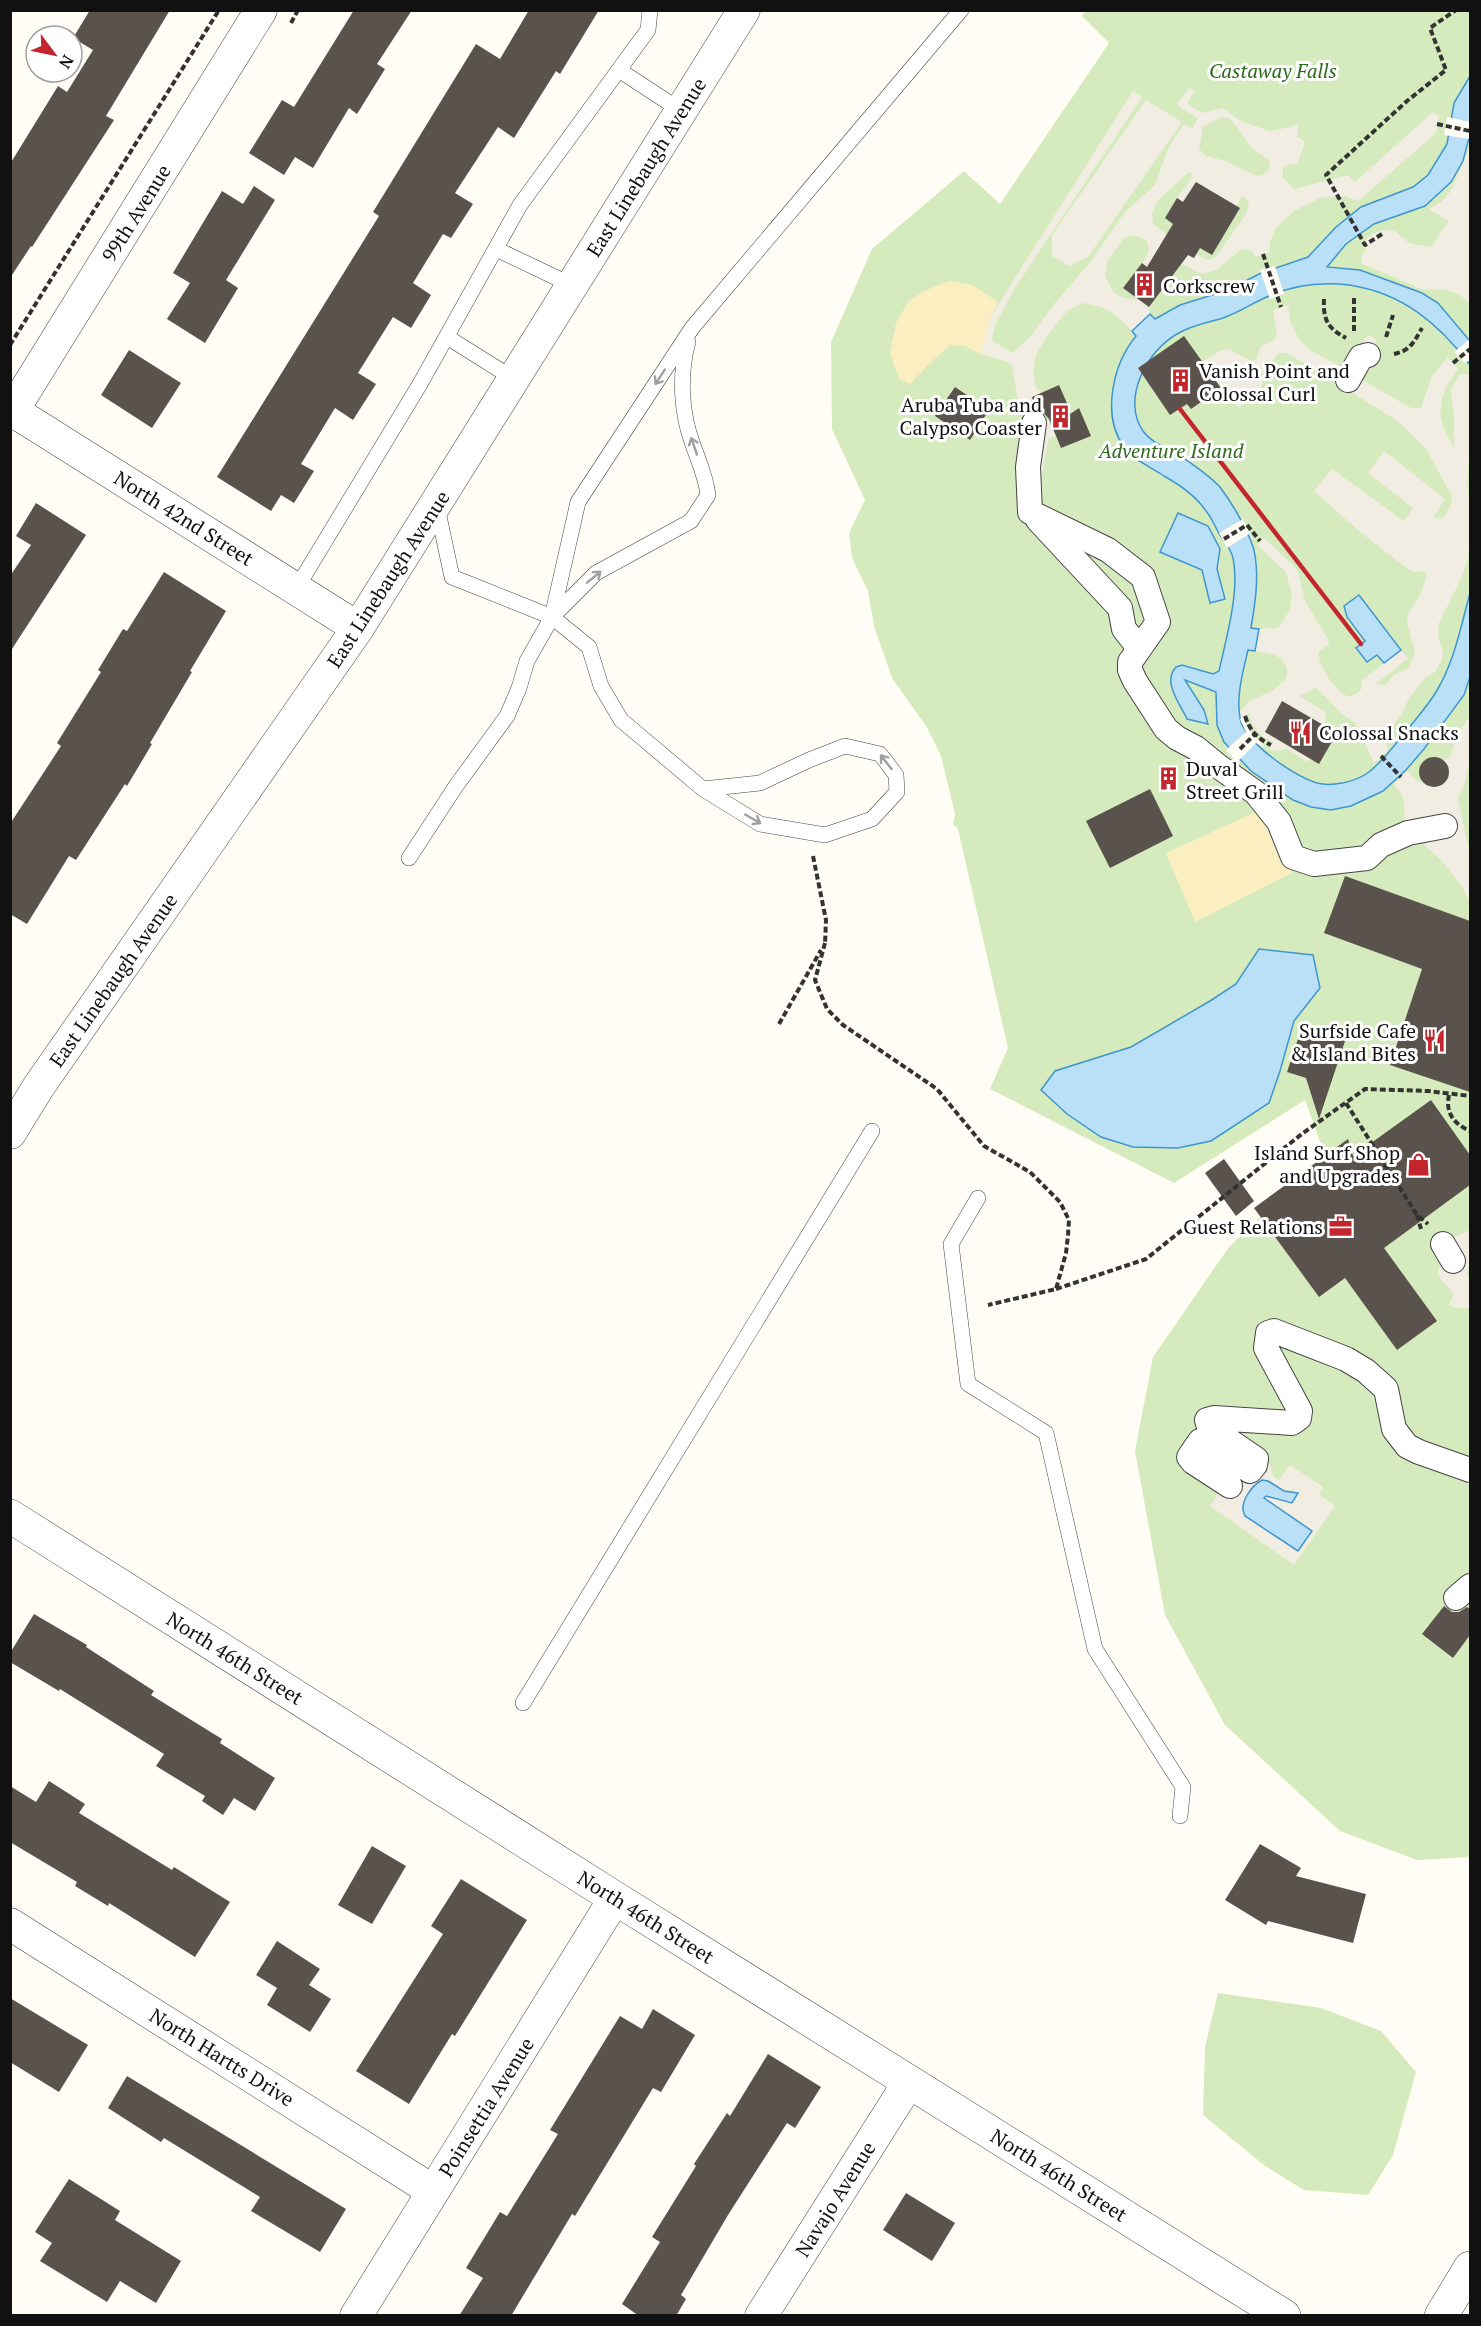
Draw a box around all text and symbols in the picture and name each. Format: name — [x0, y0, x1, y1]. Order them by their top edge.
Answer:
north arrow — [24, 24, 84, 84]
text: N — [54, 51, 79, 73]
park label: Castaway Falls — [1209, 57, 1337, 84]
street label: East Linebaugh Avenue — [580, 72, 712, 262]
street label: 99th Avenue — [95, 159, 177, 267]
building icon: Corkscrew — [1132, 272, 1158, 298]
place label: Corkscrew — [1163, 272, 1255, 299]
place label: Vanish Point and Colossal Curl — [1199, 357, 1350, 407]
one-way arrow — [654, 368, 666, 384]
building icon: Vanish Point and Colossal Curl — [1168, 368, 1194, 394]
place label: Aruba Tuba and Calypso Coaster — [900, 391, 1042, 441]
building icon: Aruba Tuba and Calypso Coaster — [1047, 403, 1073, 429]
one-way arrow — [687, 437, 698, 456]
park label: Adventure Island — [1098, 437, 1244, 464]
street label: North 42nd Street — [109, 464, 259, 572]
street label: East Linebaugh Avenue — [320, 485, 456, 673]
one-way arrow — [586, 570, 602, 583]
restaurant icon: Colossal Snacks — [1288, 719, 1314, 745]
place label: Colossal Snacks — [1319, 719, 1459, 746]
one-way arrow — [880, 754, 893, 770]
place label: Duval Street Grill — [1186, 755, 1284, 805]
building icon: Duval Street Grill — [1155, 766, 1181, 792]
one-way arrow — [744, 814, 761, 826]
street label: East Linebaugh Avenue — [43, 888, 183, 1072]
place label: Surfside Cafe & Island Bites — [1290, 1017, 1416, 1067]
restaurant icon: Surfside Cafe & Island Bites — [1421, 1028, 1447, 1054]
place label: Island Surf Shop and Upgrades — [1254, 1139, 1400, 1189]
shop icon: Island Surf Shop and Upgrades — [1405, 1151, 1431, 1177]
place label: Guest Relations — [1183, 1213, 1323, 1240]
office icon: Guest Relations — [1328, 1213, 1354, 1239]
street label: North 46th Street — [162, 1605, 309, 1711]
street label: North 46th Street — [573, 1864, 720, 1970]
street label: North Hartts Drive — [145, 2002, 299, 2112]
street label: Poinsettia Avenue — [432, 2032, 540, 2182]
street label: North 46th Street — [986, 2122, 1133, 2228]
street label: Navajo Avenue — [789, 2136, 881, 2262]

